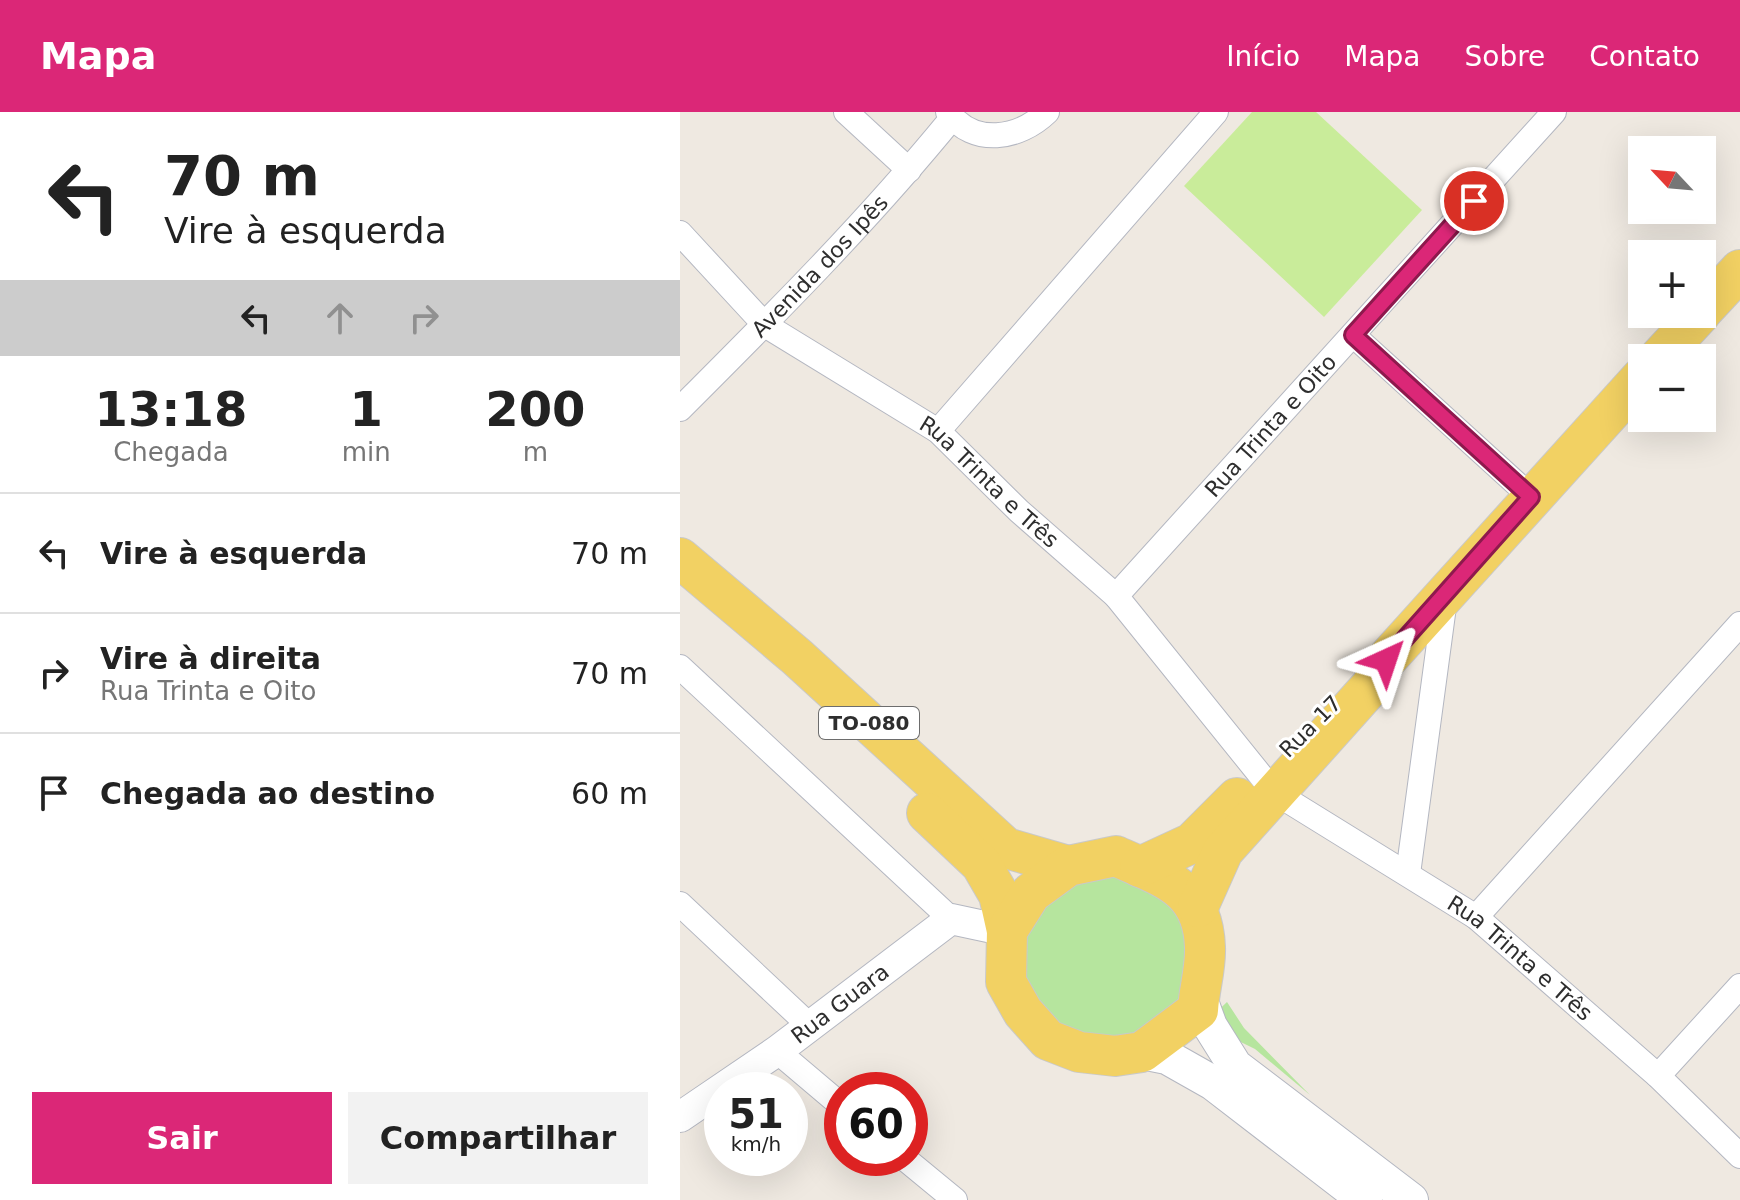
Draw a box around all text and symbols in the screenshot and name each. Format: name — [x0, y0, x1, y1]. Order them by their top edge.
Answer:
text: Mapa — [40, 34, 156, 78]
text: Início — [1226, 40, 1300, 73]
text: Mapa — [1344, 40, 1421, 73]
text: Sobre — [1465, 40, 1545, 73]
text: Contato — [1589, 40, 1700, 73]
north arrow — [1628, 136, 1716, 224]
map controls — [1628, 136, 1716, 432]
text: 70 m — [164, 143, 320, 208]
icon: left — [32, 144, 136, 248]
pin — [1440, 167, 1508, 235]
icon: arrive — [1452, 179, 1496, 223]
street label: Avenida dos Ipês — [747, 190, 893, 342]
text: Vire à esquerda — [164, 210, 447, 251]
button: + — [1628, 240, 1716, 328]
icon: left — [234, 296, 278, 340]
icon: ahead — [318, 296, 362, 340]
icon: right — [402, 296, 446, 340]
button: − — [1628, 344, 1716, 432]
street label: Rua Trinta e Oito — [1200, 349, 1341, 502]
text: 13:18 — [94, 381, 247, 437]
text: 1 — [350, 381, 383, 437]
text: 200 — [485, 381, 585, 437]
street label: Rua Trinta e Três — [915, 411, 1064, 553]
text: Chegada — [113, 437, 229, 467]
text: min — [342, 437, 391, 467]
text: m — [523, 437, 548, 467]
icon: left — [32, 531, 76, 575]
text: Vire à esquerda — [100, 536, 367, 571]
text: 70 m — [571, 536, 648, 571]
position arrow — [1344, 618, 1428, 702]
text: Vire à direita — [100, 641, 321, 676]
icon: right — [32, 651, 76, 695]
text: 70 m — [571, 656, 648, 691]
text: Rua Trinta e Oito — [100, 676, 316, 706]
street label: Rua 17 — [1274, 690, 1346, 762]
road number: TO-080 — [819, 707, 919, 739]
icon: arrive — [32, 771, 76, 815]
text: Chegada ao destino — [100, 776, 435, 811]
text: 60 m — [571, 776, 648, 811]
street label: Rua Trinta e Três — [1443, 890, 1597, 1026]
street label: Rua Guara — [786, 959, 894, 1049]
speed limit sign: 60 — [824, 1072, 928, 1176]
text: 51 — [728, 1091, 784, 1137]
button: Sair — [32, 1092, 332, 1184]
button: Compartilhar — [348, 1092, 648, 1184]
text: km/h — [731, 1132, 781, 1156]

